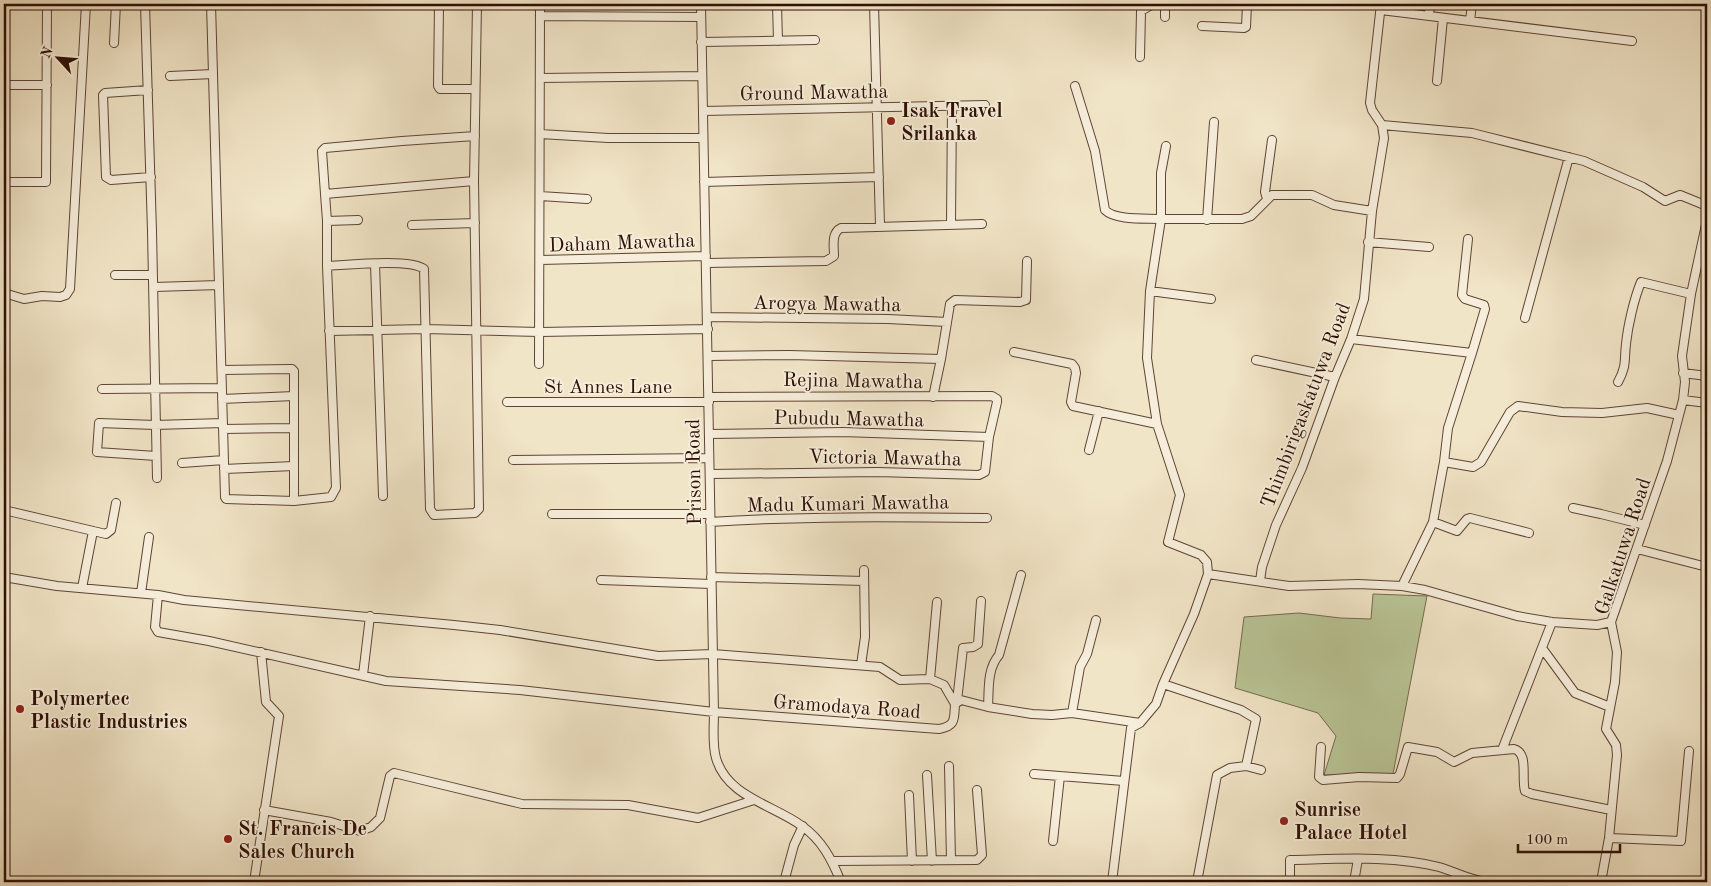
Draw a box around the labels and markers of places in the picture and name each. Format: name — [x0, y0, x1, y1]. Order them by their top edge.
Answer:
place label: Isak Travel Srilanka — [901, 102, 1003, 145]
marker: Isak Travel Srilanka — [885, 115, 897, 127]
place label: Polymertec Plastic Industries — [30, 690, 187, 733]
marker: Polymertec Plastic Industries — [14, 703, 26, 715]
place label: Sunrise Palace Hotel — [1294, 801, 1407, 844]
marker: Sunrise Palace Hotel — [1278, 815, 1290, 827]
place label: St. Francis De Sales Church — [238, 820, 367, 863]
marker: St. Francis De Sales Church — [222, 833, 234, 845]

